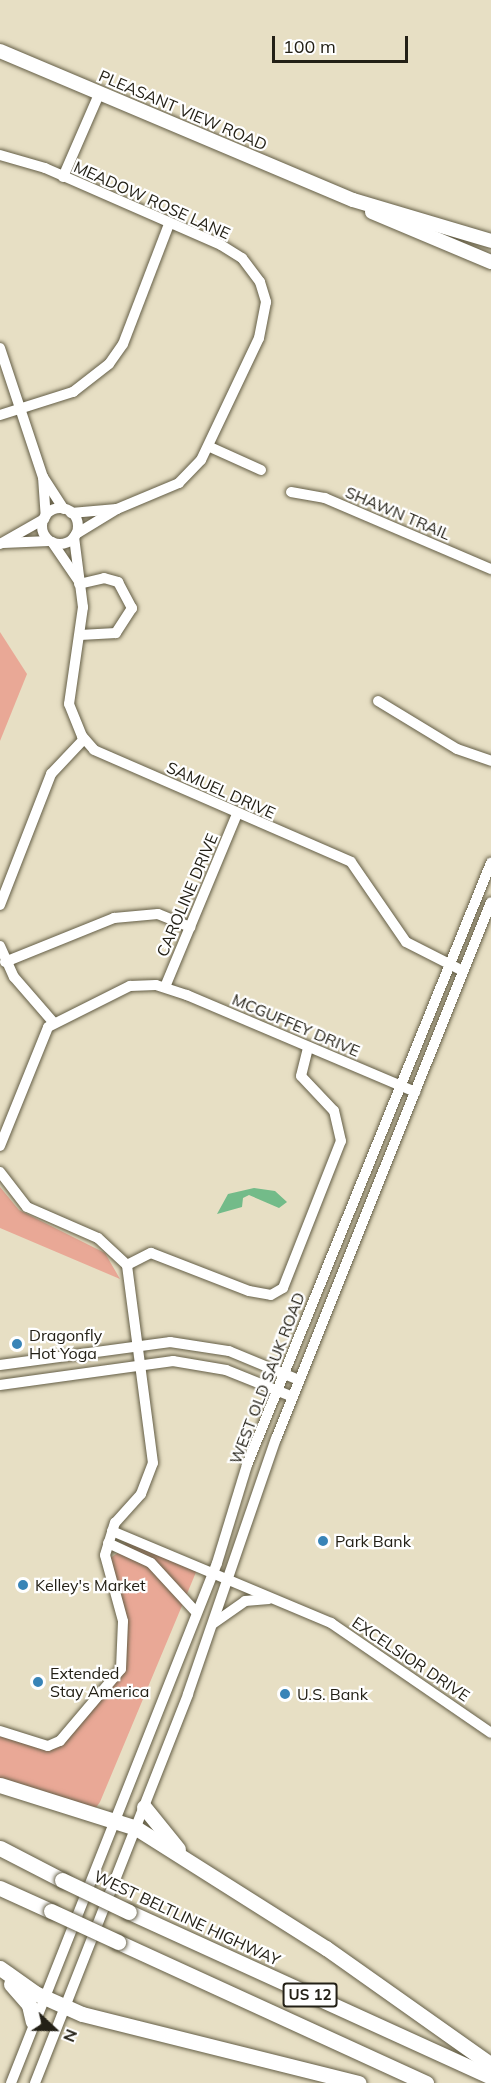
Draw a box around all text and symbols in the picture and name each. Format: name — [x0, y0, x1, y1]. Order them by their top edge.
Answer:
scale bar — [275, 24, 412, 62]
text: 100 m — [283, 35, 336, 58]
street label: PLEASANT VIEW ROAD — [96, 66, 270, 154]
street label: MEADOW ROSE LANE — [71, 157, 233, 243]
street label: SHAWN TRAIL — [343, 482, 453, 544]
street label: SAMUEL DRIVE — [164, 757, 278, 823]
street label: CAROLINE DRIVE — [152, 831, 222, 959]
street label: MCGUFFEY DRIVE — [229, 989, 363, 1061]
street label: WEST OLD SAUK ROAD — [225, 1289, 309, 1467]
place label: Dragonfly Hot Yoga — [29, 1325, 102, 1363]
marker: Dragonfly Hot Yoga — [10, 1337, 24, 1351]
place label: Park Bank — [335, 1531, 411, 1551]
marker: Park Bank — [316, 1534, 330, 1548]
place label: Kelley's Market — [35, 1575, 145, 1595]
marker: Kelley's Market — [16, 1578, 30, 1592]
street label: EXCELSIOR DRIVE — [349, 1613, 473, 1705]
place label: Extended Stay America — [50, 1663, 149, 1701]
marker: Extended Stay America — [31, 1675, 45, 1689]
place label: U.S. Bank — [297, 1684, 368, 1704]
marker: U.S. Bank — [278, 1687, 292, 1701]
street label: WEST BELTLINE HIGHWAY — [91, 1866, 283, 1970]
road number: US 12 — [282, 1983, 338, 2007]
north arrow — [24, 1999, 84, 2059]
text: N — [59, 2026, 82, 2045]

